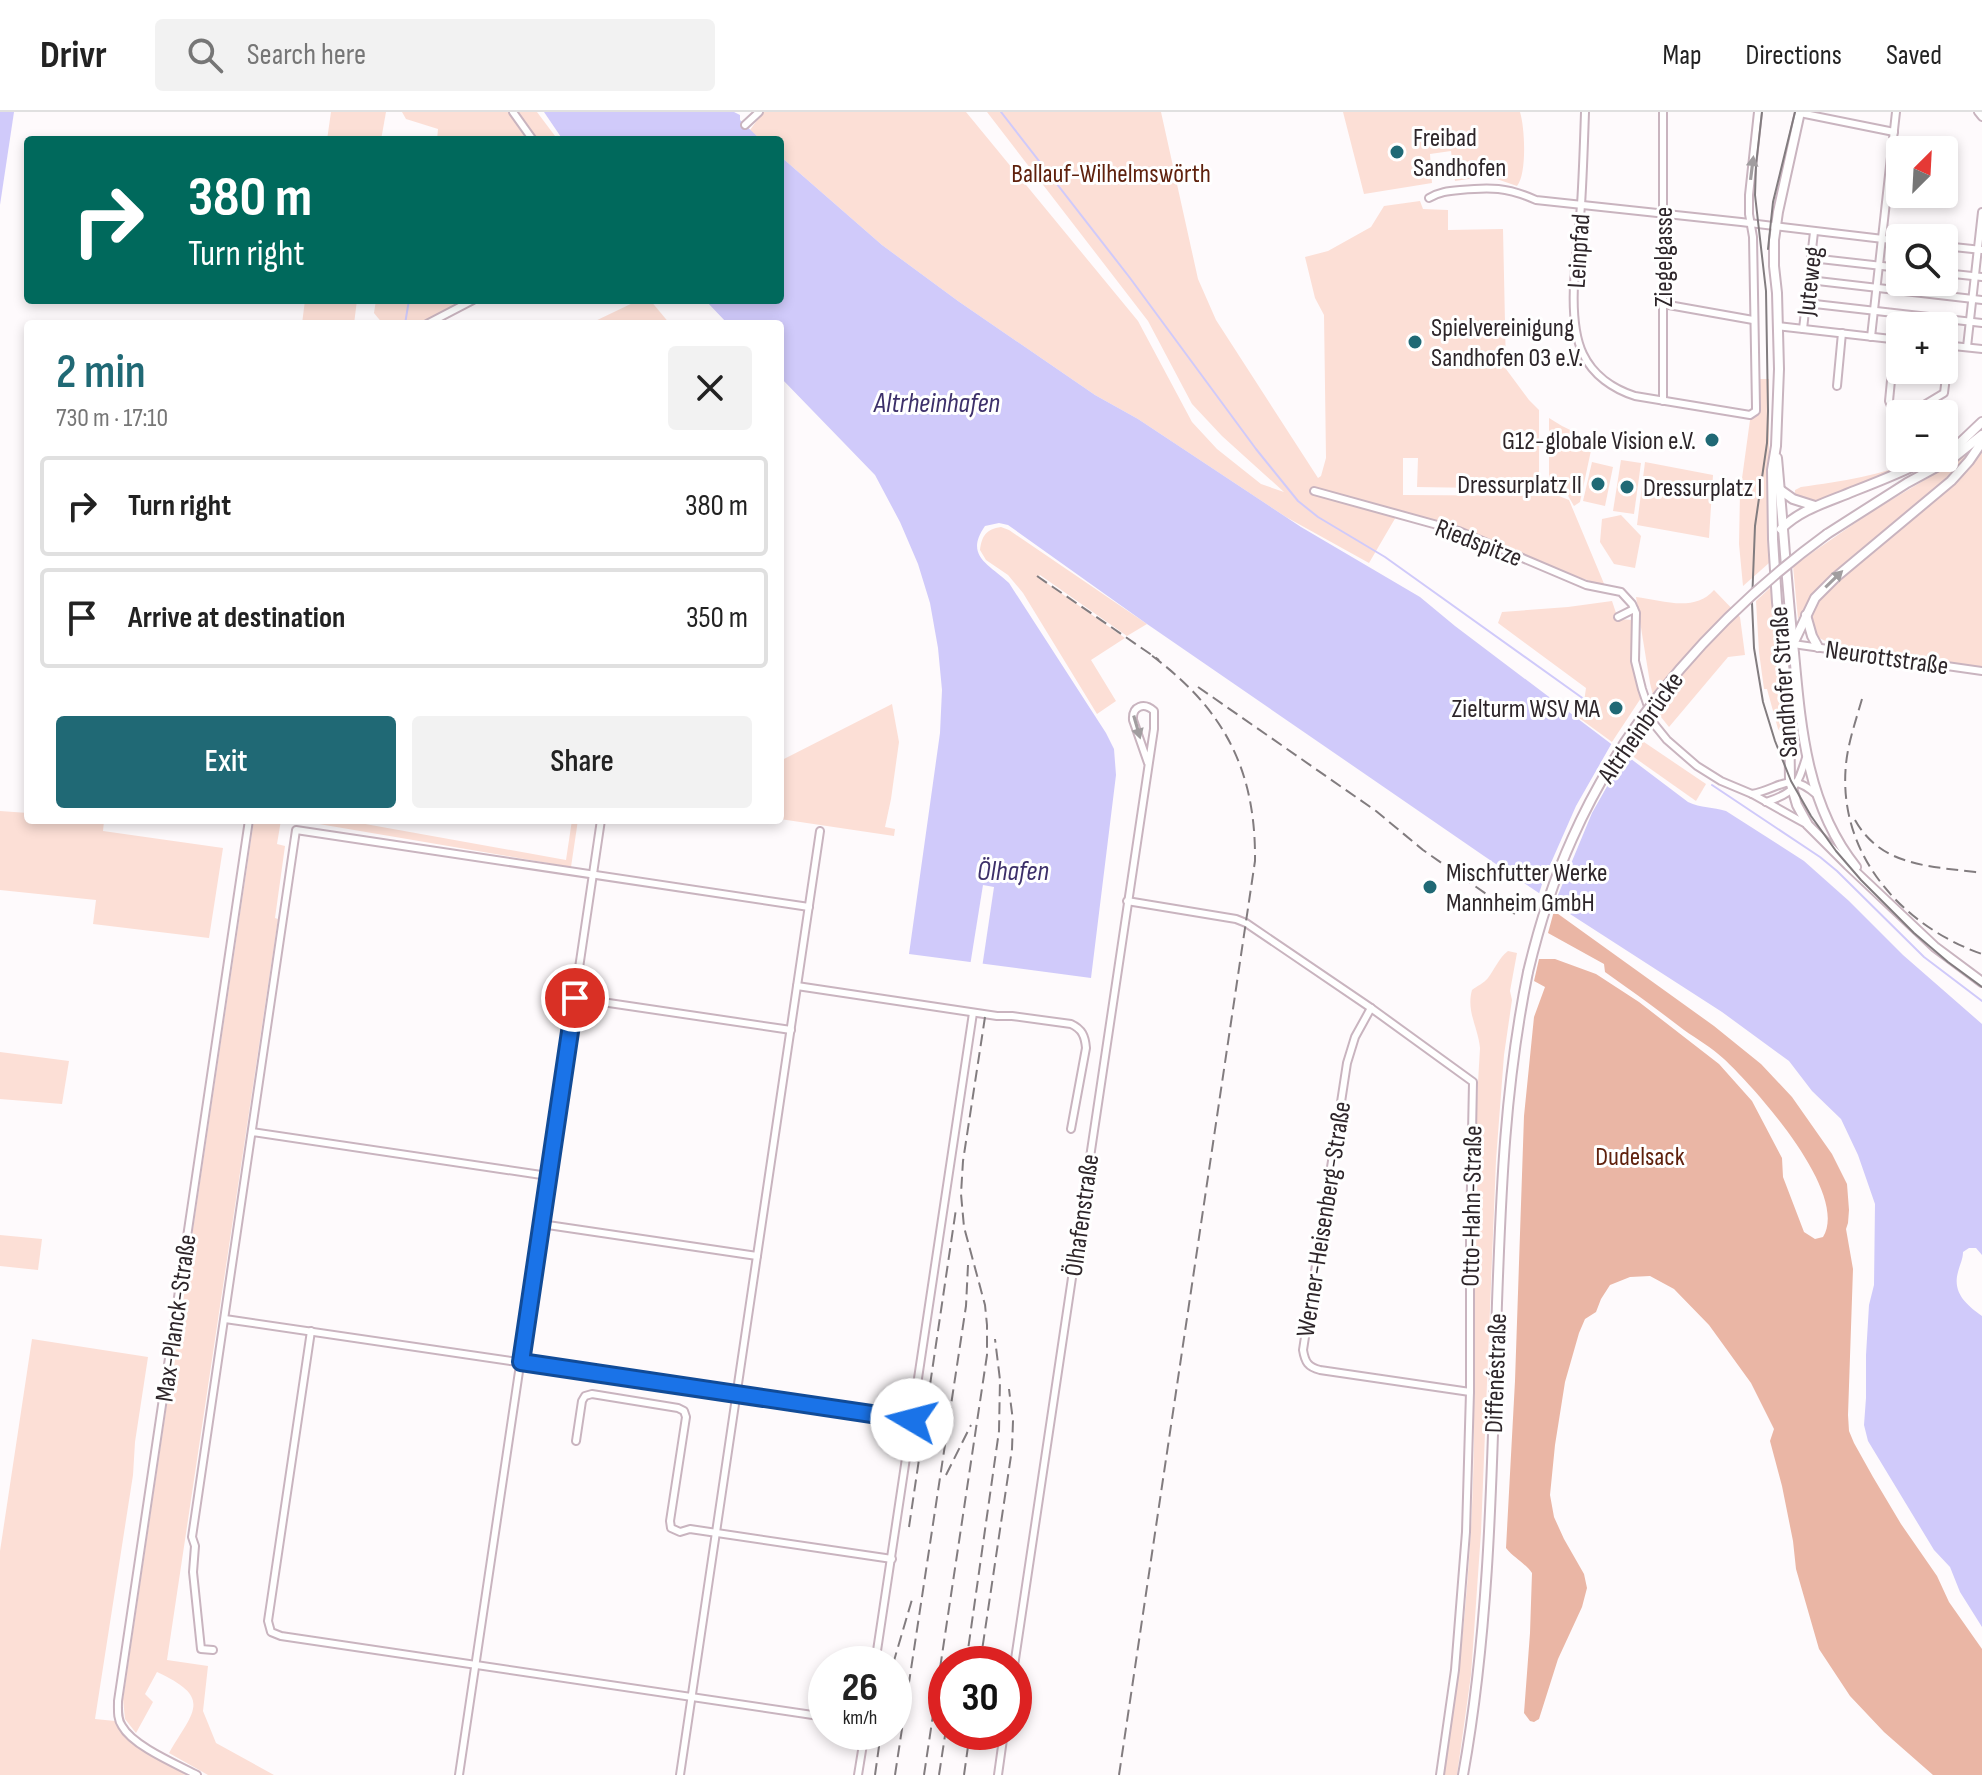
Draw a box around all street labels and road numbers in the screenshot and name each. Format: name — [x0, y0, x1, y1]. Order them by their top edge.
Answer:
street label: Ziegelgasse — [1649, 207, 1680, 307]
street label: Leinpfad — [1561, 213, 1598, 289]
street label: Juteweg — [1791, 245, 1830, 318]
street label: Riedspitze — [1431, 513, 1526, 574]
street label: Sandhofer Straße — [1764, 605, 1805, 759]
street label: Neurottstraße — [1823, 635, 1950, 682]
street label: Altrheinbrücke — [1591, 666, 1691, 790]
street label: Werner-Heisenberg-Straße — [1291, 1099, 1358, 1339]
street label: Otto-Hahn-Straße — [1456, 1125, 1489, 1287]
street label: Ölhafenstraße — [1059, 1152, 1106, 1278]
street label: Max-Planck-Straße — [149, 1232, 204, 1404]
street label: Diffenéstraße — [1479, 1313, 1514, 1433]

